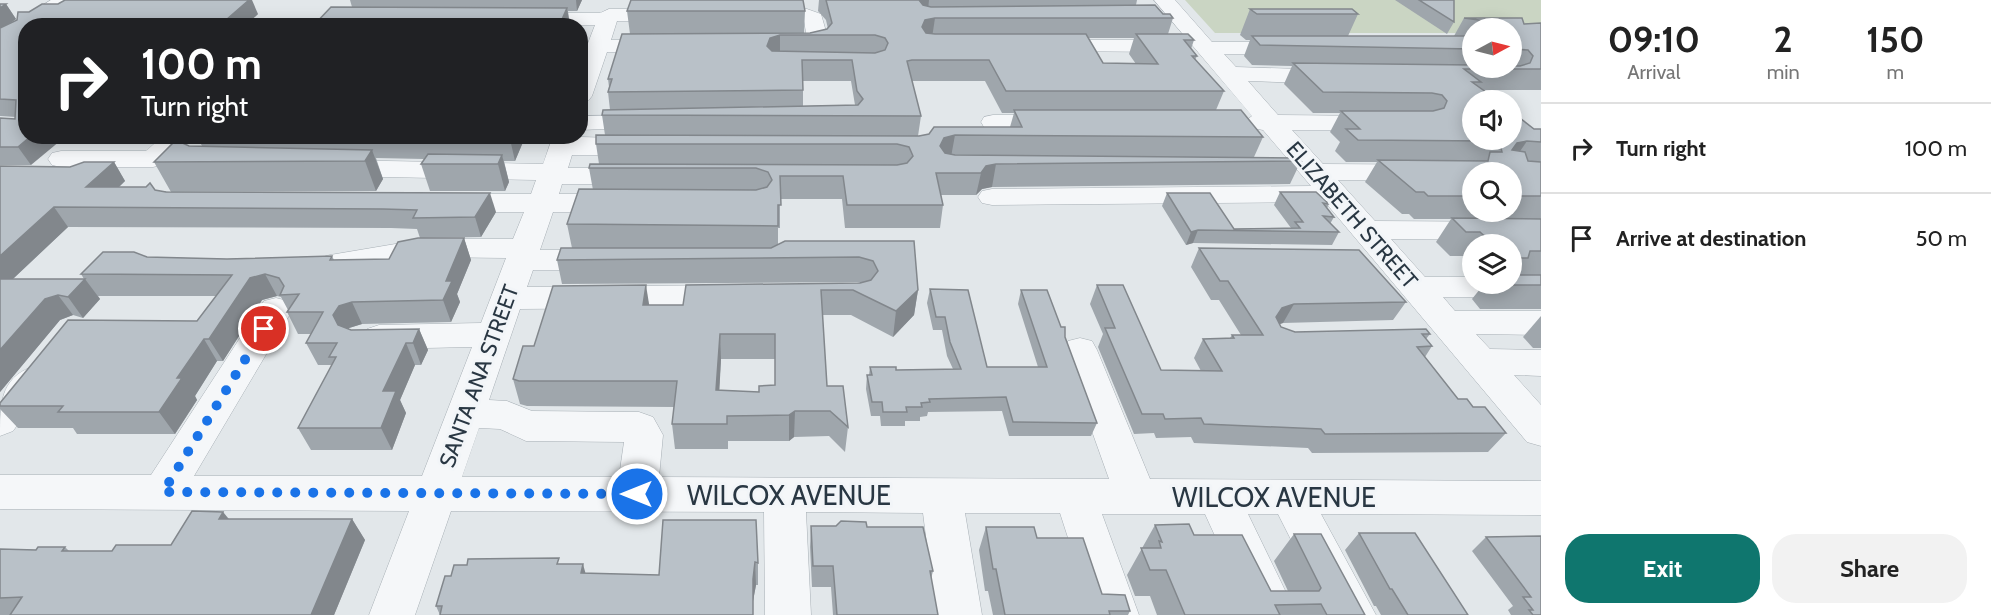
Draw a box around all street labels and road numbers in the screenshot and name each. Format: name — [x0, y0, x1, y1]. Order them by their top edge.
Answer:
street label: ELIZABETH STREET — [1281, 136, 1423, 294]
street label: SANTA ANA STREET — [433, 281, 525, 471]
street label: WILCOX AVENUE — [687, 479, 891, 512]
street label: WILCOX AVENUE — [1172, 481, 1376, 514]

